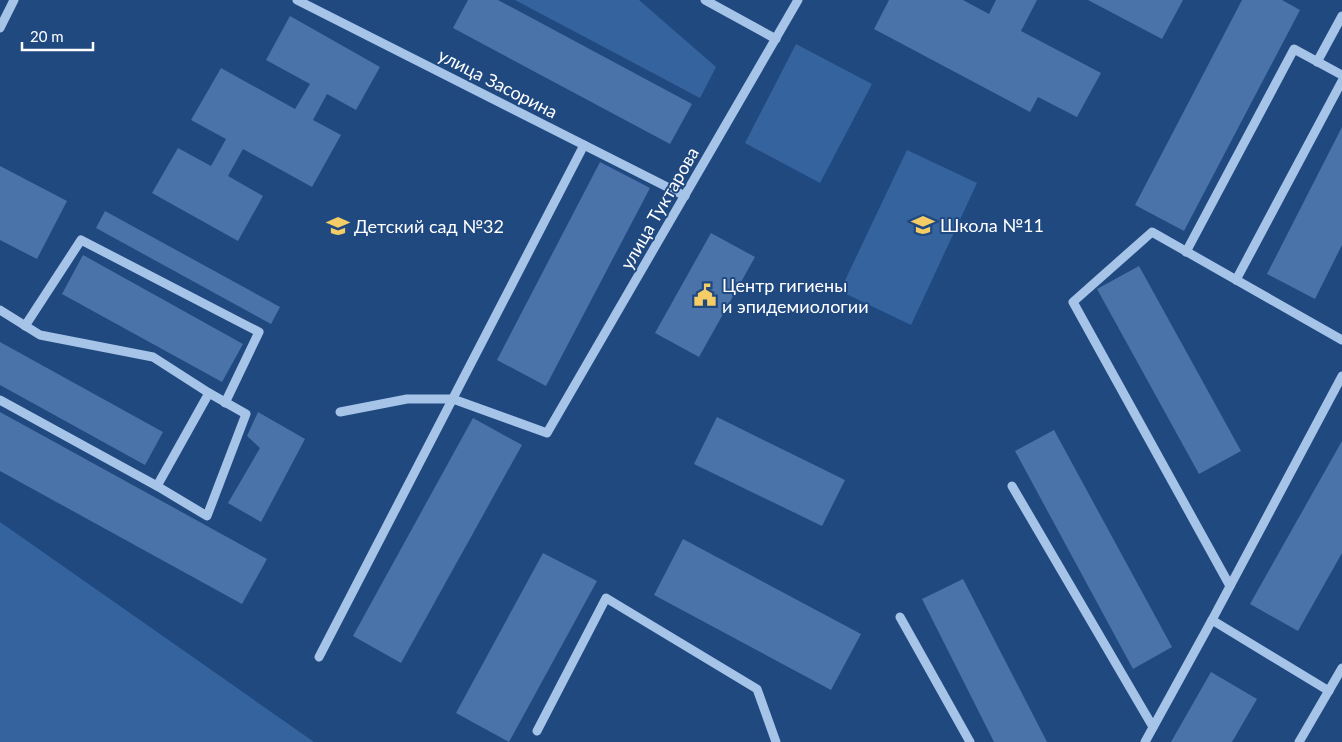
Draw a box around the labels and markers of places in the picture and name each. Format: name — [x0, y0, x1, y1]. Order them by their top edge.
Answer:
school or university icon: Школа №11 — [910, 212, 936, 238]
school or university icon: Детский сад №32 — [325, 213, 351, 239]
place label: Школа №11 — [940, 214, 1044, 236]
place label: Детский сад №32 — [354, 215, 504, 237]
place label: Центр гигиены и эпидемиологии — [722, 274, 869, 317]
public building icon: Центр гигиены и эпидемиологии — [692, 282, 718, 308]

